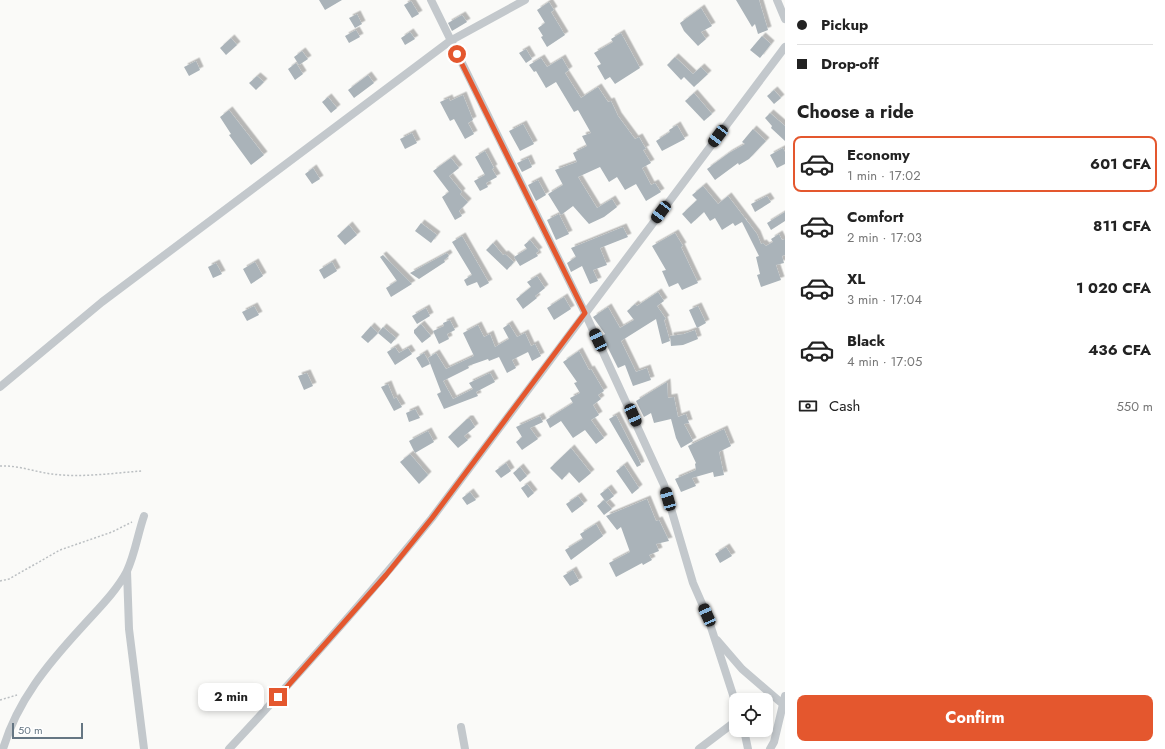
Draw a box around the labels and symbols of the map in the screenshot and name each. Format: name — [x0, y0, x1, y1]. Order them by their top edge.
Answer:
route start — [448, 45, 466, 63]
car — [706, 123, 730, 149]
car — [649, 199, 673, 225]
car — [587, 327, 609, 353]
car — [623, 402, 643, 428]
car — [659, 486, 677, 512]
car — [697, 602, 717, 628]
callout: 2 min — [198, 683, 264, 711]
route end — [269, 688, 287, 706]
scale bar — [12, 721, 83, 740]

